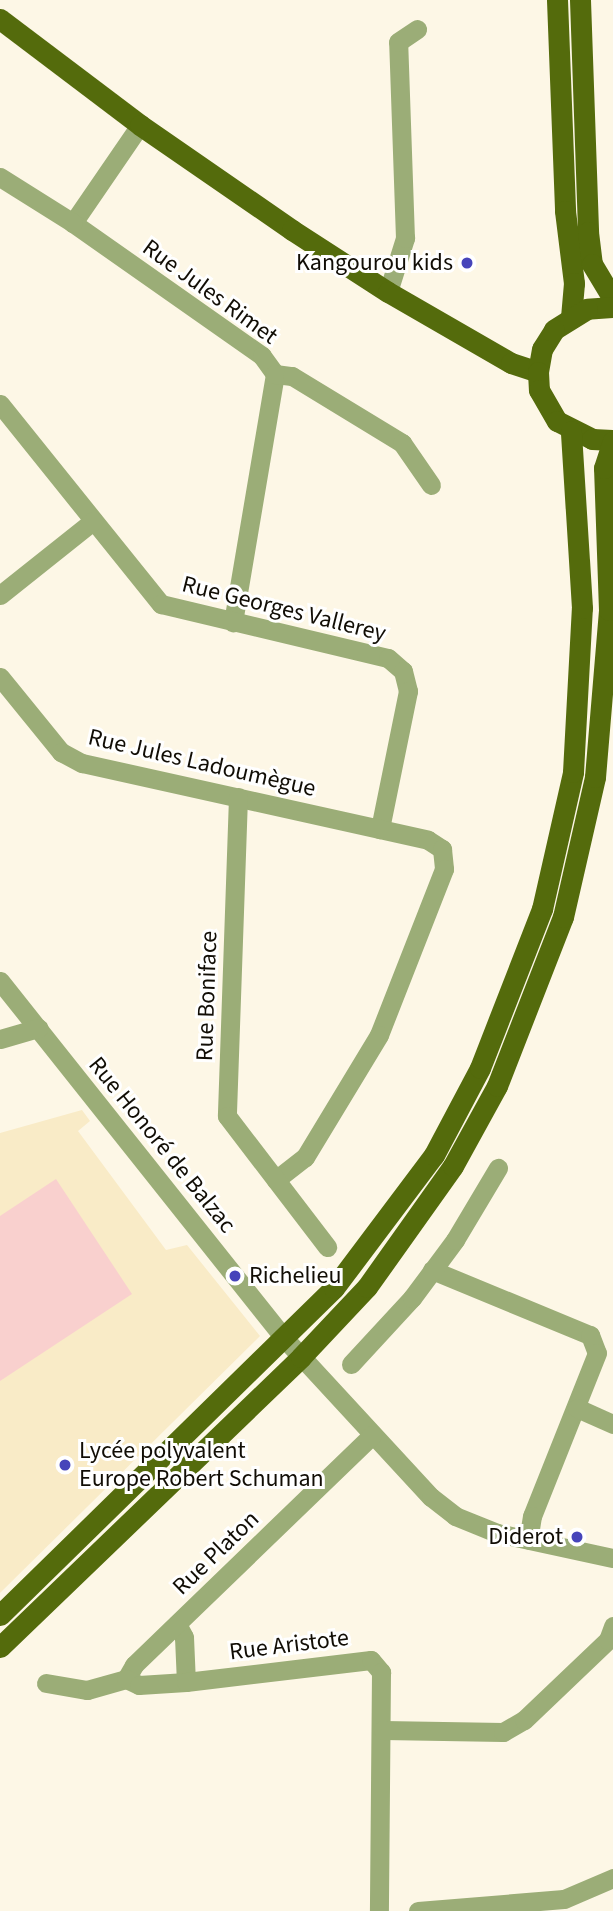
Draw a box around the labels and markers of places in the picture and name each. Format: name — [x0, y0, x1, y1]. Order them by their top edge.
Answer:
place label: Kangourou kids — [296, 249, 453, 277]
marker: Kangourou kids — [459, 255, 475, 271]
place label: Richelieu — [249, 1262, 341, 1290]
marker: Richelieu — [227, 1268, 243, 1284]
place label: Lycée polyvalent Europe Robert Schuman — [79, 1437, 324, 1493]
marker: Lycée polyvalent Europe Robert Schuman — [57, 1457, 73, 1473]
place label: Diderot — [488, 1523, 563, 1551]
marker: Diderot — [569, 1529, 585, 1545]

